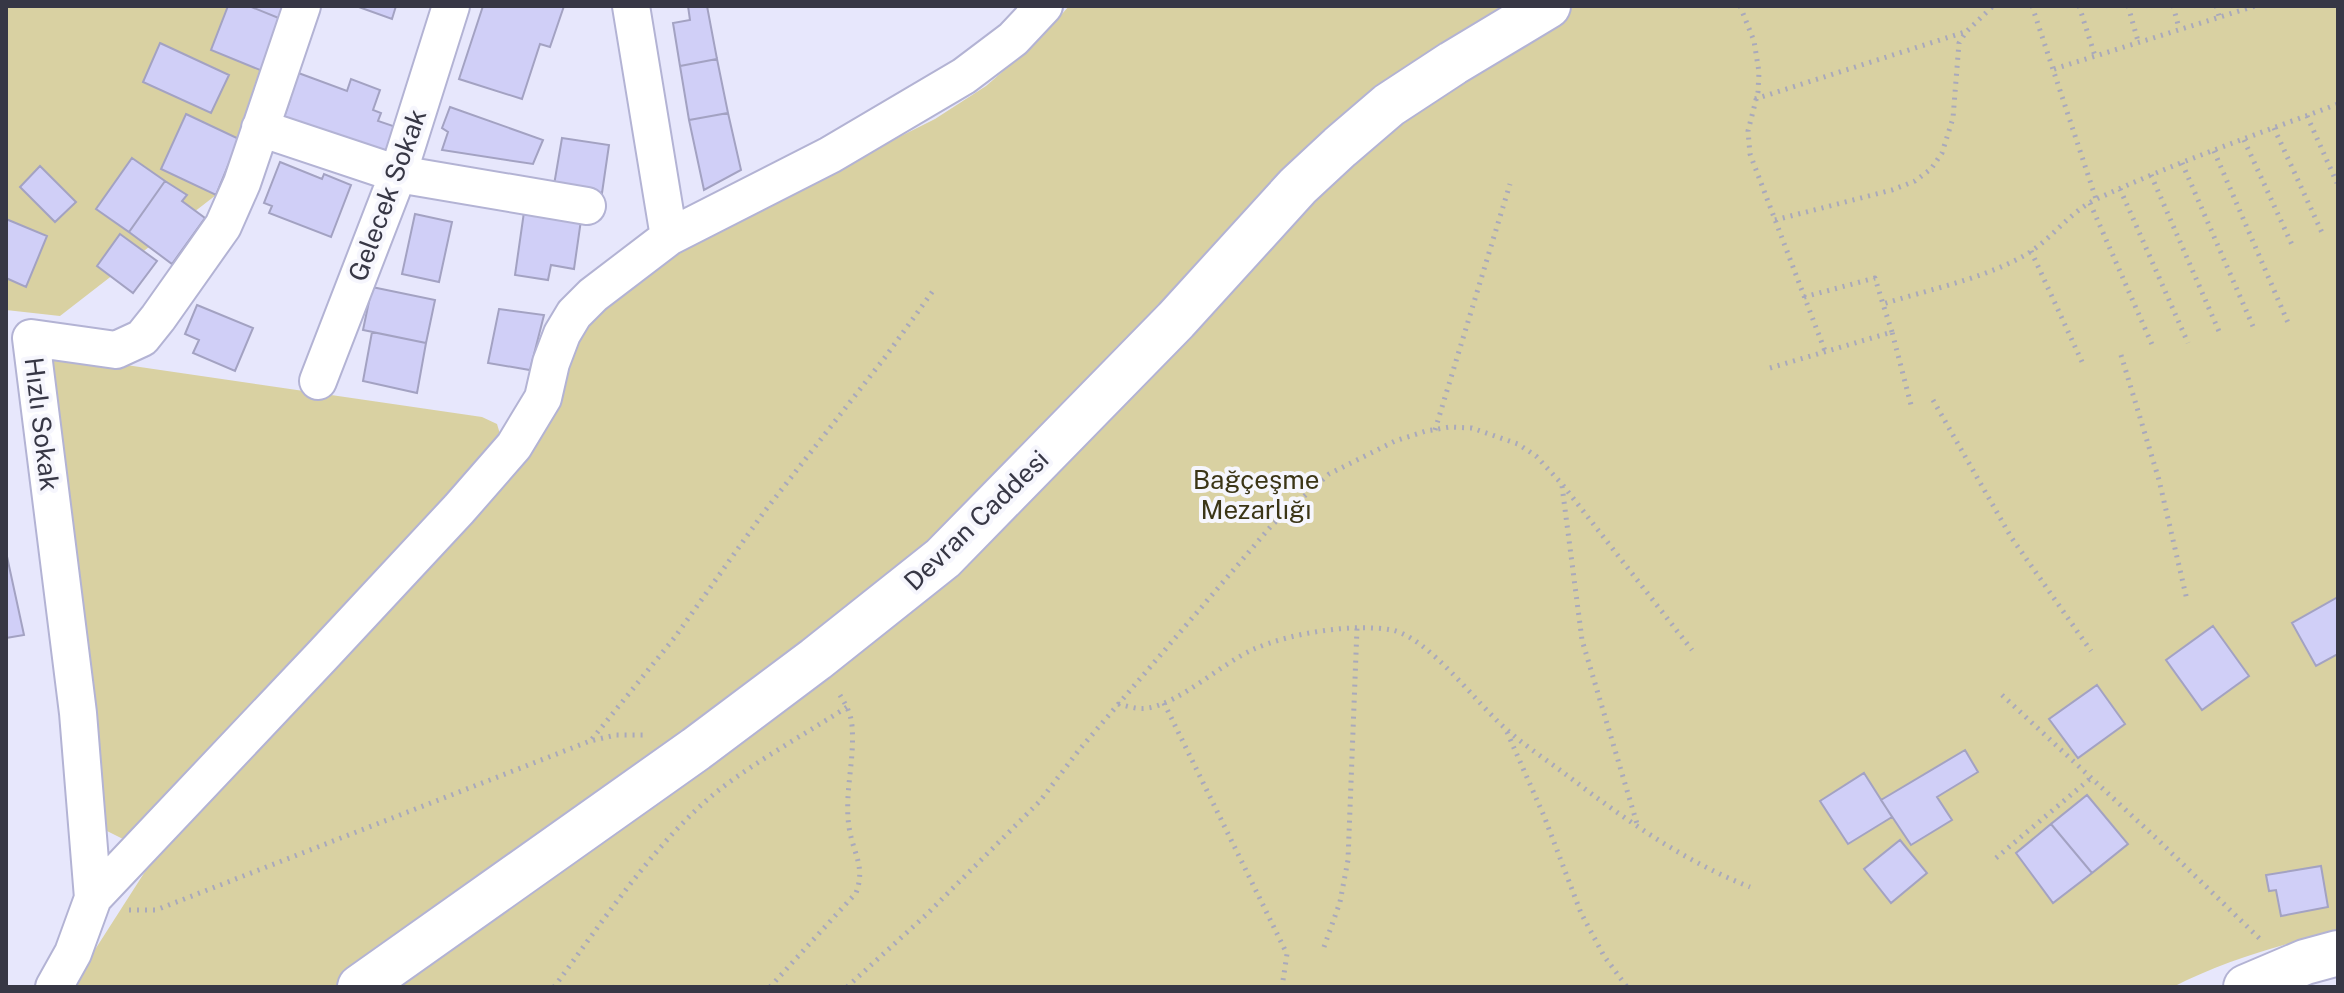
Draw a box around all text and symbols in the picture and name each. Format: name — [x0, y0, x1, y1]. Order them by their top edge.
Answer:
street label: Gelecek Sokak — [342, 105, 432, 285]
street label: Hızlı Sokak — [18, 355, 66, 493]
street label: Devran Caddesi — [897, 443, 1055, 597]
park label: Bağçeşme Mezarlığı — [1193, 464, 1319, 525]

